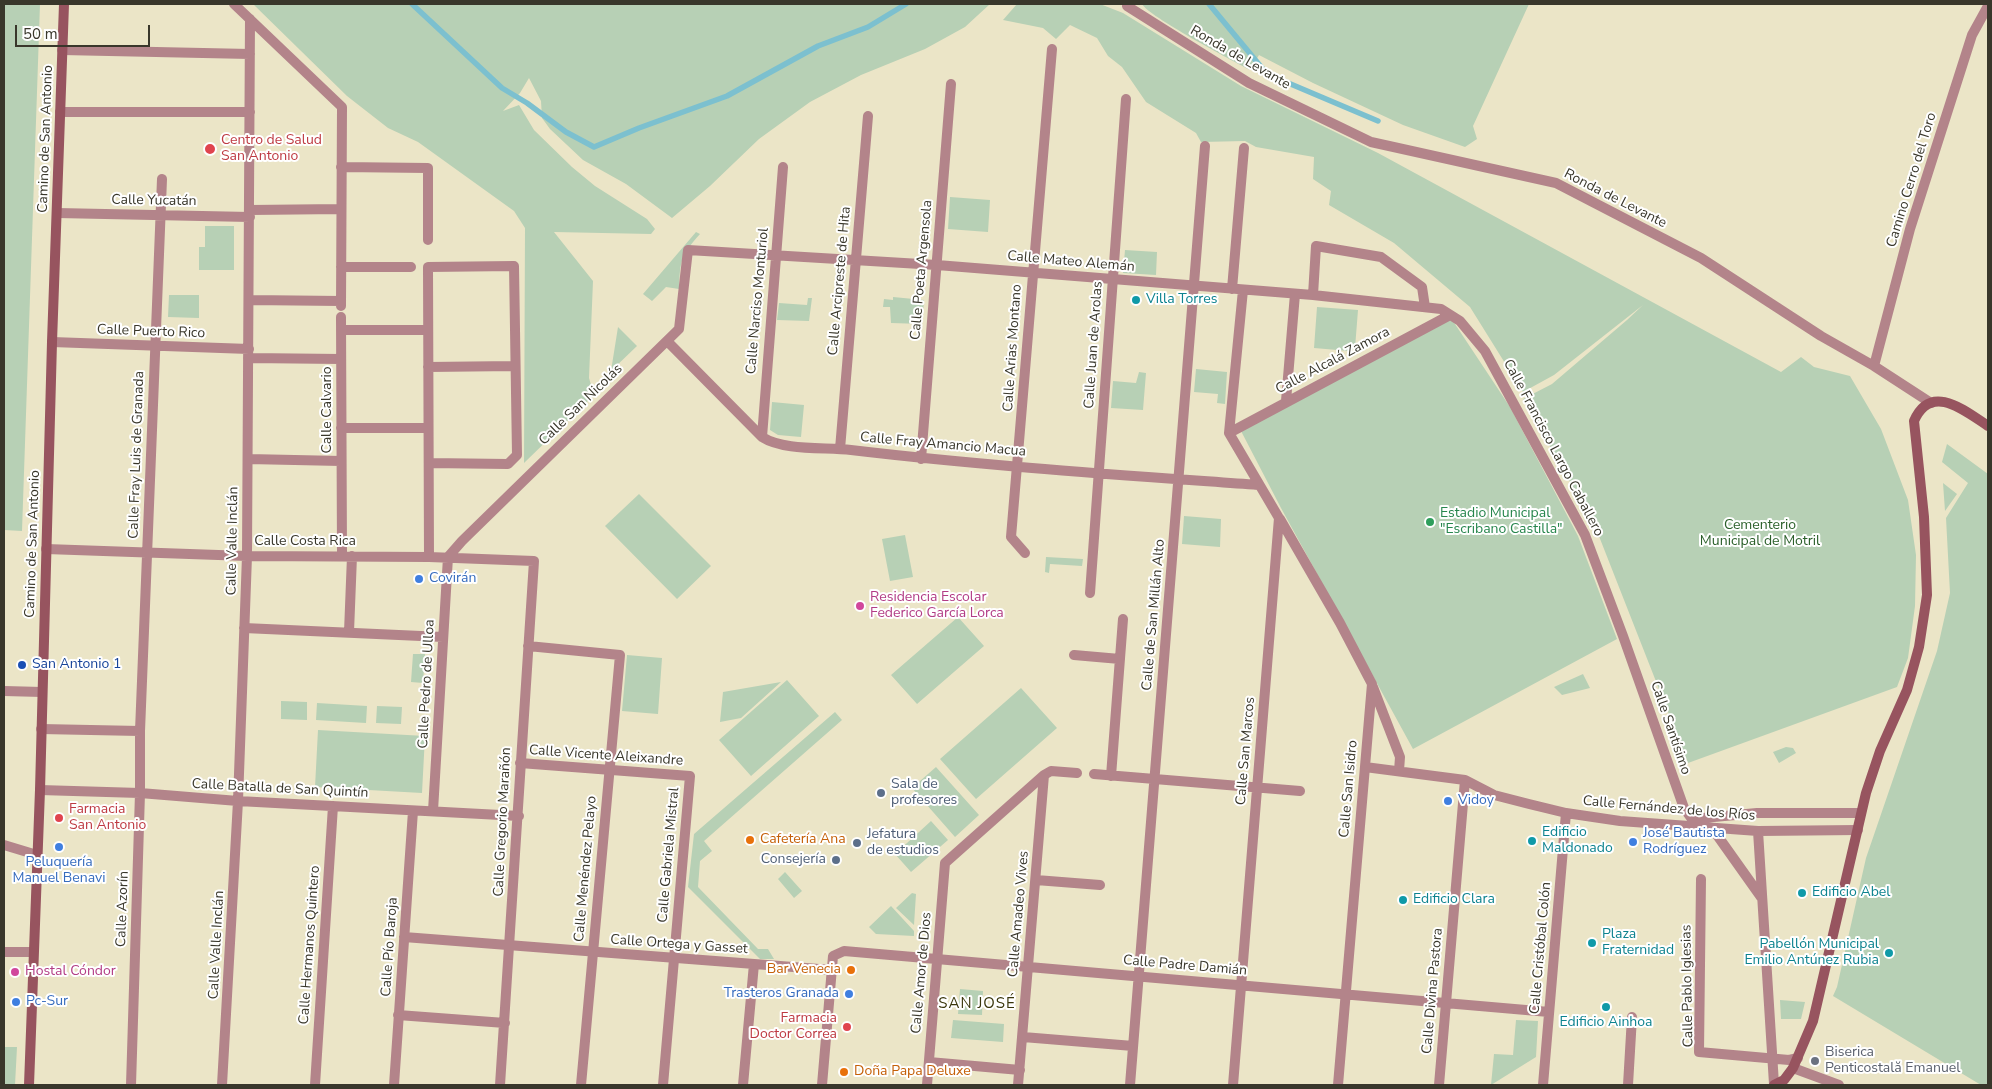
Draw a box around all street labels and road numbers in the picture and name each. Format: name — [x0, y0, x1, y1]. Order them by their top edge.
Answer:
street label: Ronda de Levante — [1187, 22, 1293, 94]
street label: Camino de San Antonio — [35, 65, 57, 213]
street label: Camino Cerro del Toro — [1883, 111, 1941, 249]
street label: Ronda de Levante — [1561, 166, 1669, 232]
street label: Calle Yucatán — [111, 192, 197, 210]
street label: Calle Poeta Argensola — [908, 199, 936, 341]
street label: Calle Arcipreste de Hita — [825, 206, 855, 356]
street label: Calle Narciso Monturiol — [743, 227, 773, 375]
street label: Calle Mateo Alemán — [1007, 248, 1135, 276]
street label: Calle Juan de Arolas — [1081, 281, 1107, 409]
street label: Calle Arias Montano — [1000, 284, 1026, 412]
street label: Calle Puerto Rico — [97, 322, 205, 342]
street label: Calle Alcalá Zamora — [1273, 324, 1393, 398]
street label: Calle Francisco Largo Caballero — [1499, 357, 1607, 539]
street label: Calle San Nicolás — [536, 361, 626, 449]
street label: Calle Calvario — [320, 366, 336, 454]
street label: Calle Fray Luis de Granada — [126, 371, 148, 539]
street label: Calle Fray Amancio Macua — [859, 429, 1027, 461]
street label: Camino de San Antonio — [22, 470, 44, 618]
street label: Calle Valle Inclán — [224, 486, 242, 596]
street label: Calle Costa Rica — [254, 534, 356, 550]
street label: Calle de San Millán Alto — [1139, 539, 1169, 691]
street label: Calle Pedro de Ulloa — [415, 619, 439, 749]
street label: Calle Santísimo — [1646, 679, 1694, 777]
street label: Calle San Marcos — [1233, 696, 1259, 806]
street label: Calle San Isidro — [1336, 740, 1362, 838]
street label: Calle Vicente Aleixandre — [528, 742, 684, 770]
street label: Calle Gregorio Marañón — [491, 747, 515, 897]
street label: Calle Batalla de San Quintín — [191, 776, 369, 802]
street label: Calle Gabriela Mistral — [655, 787, 683, 923]
street label: Calle Fernández de los Ríos — [1582, 793, 1756, 825]
street label: Calle Menéndez Pelayo — [571, 795, 601, 943]
street label: Calle Amadeo Vives — [1005, 850, 1033, 978]
street label: Calle Hermanos Quintero — [296, 865, 324, 1025]
street label: Calle Azorín — [113, 871, 133, 947]
street label: Calle Cristóbal Colón — [1527, 881, 1555, 1015]
street label: Calle Valle Inclán — [206, 890, 228, 1000]
street label: Calle Pío Baroja — [378, 897, 402, 997]
street label: Calle Amor de Dios — [908, 912, 936, 1034]
street label: Calle Pablo Iglesias — [1679, 924, 1697, 1048]
street label: Calle Divina Pastora — [1419, 927, 1447, 1055]
street label: Calle Ortega y Gasset — [610, 932, 748, 958]
street label: Calle Padre Damián — [1122, 952, 1248, 980]

